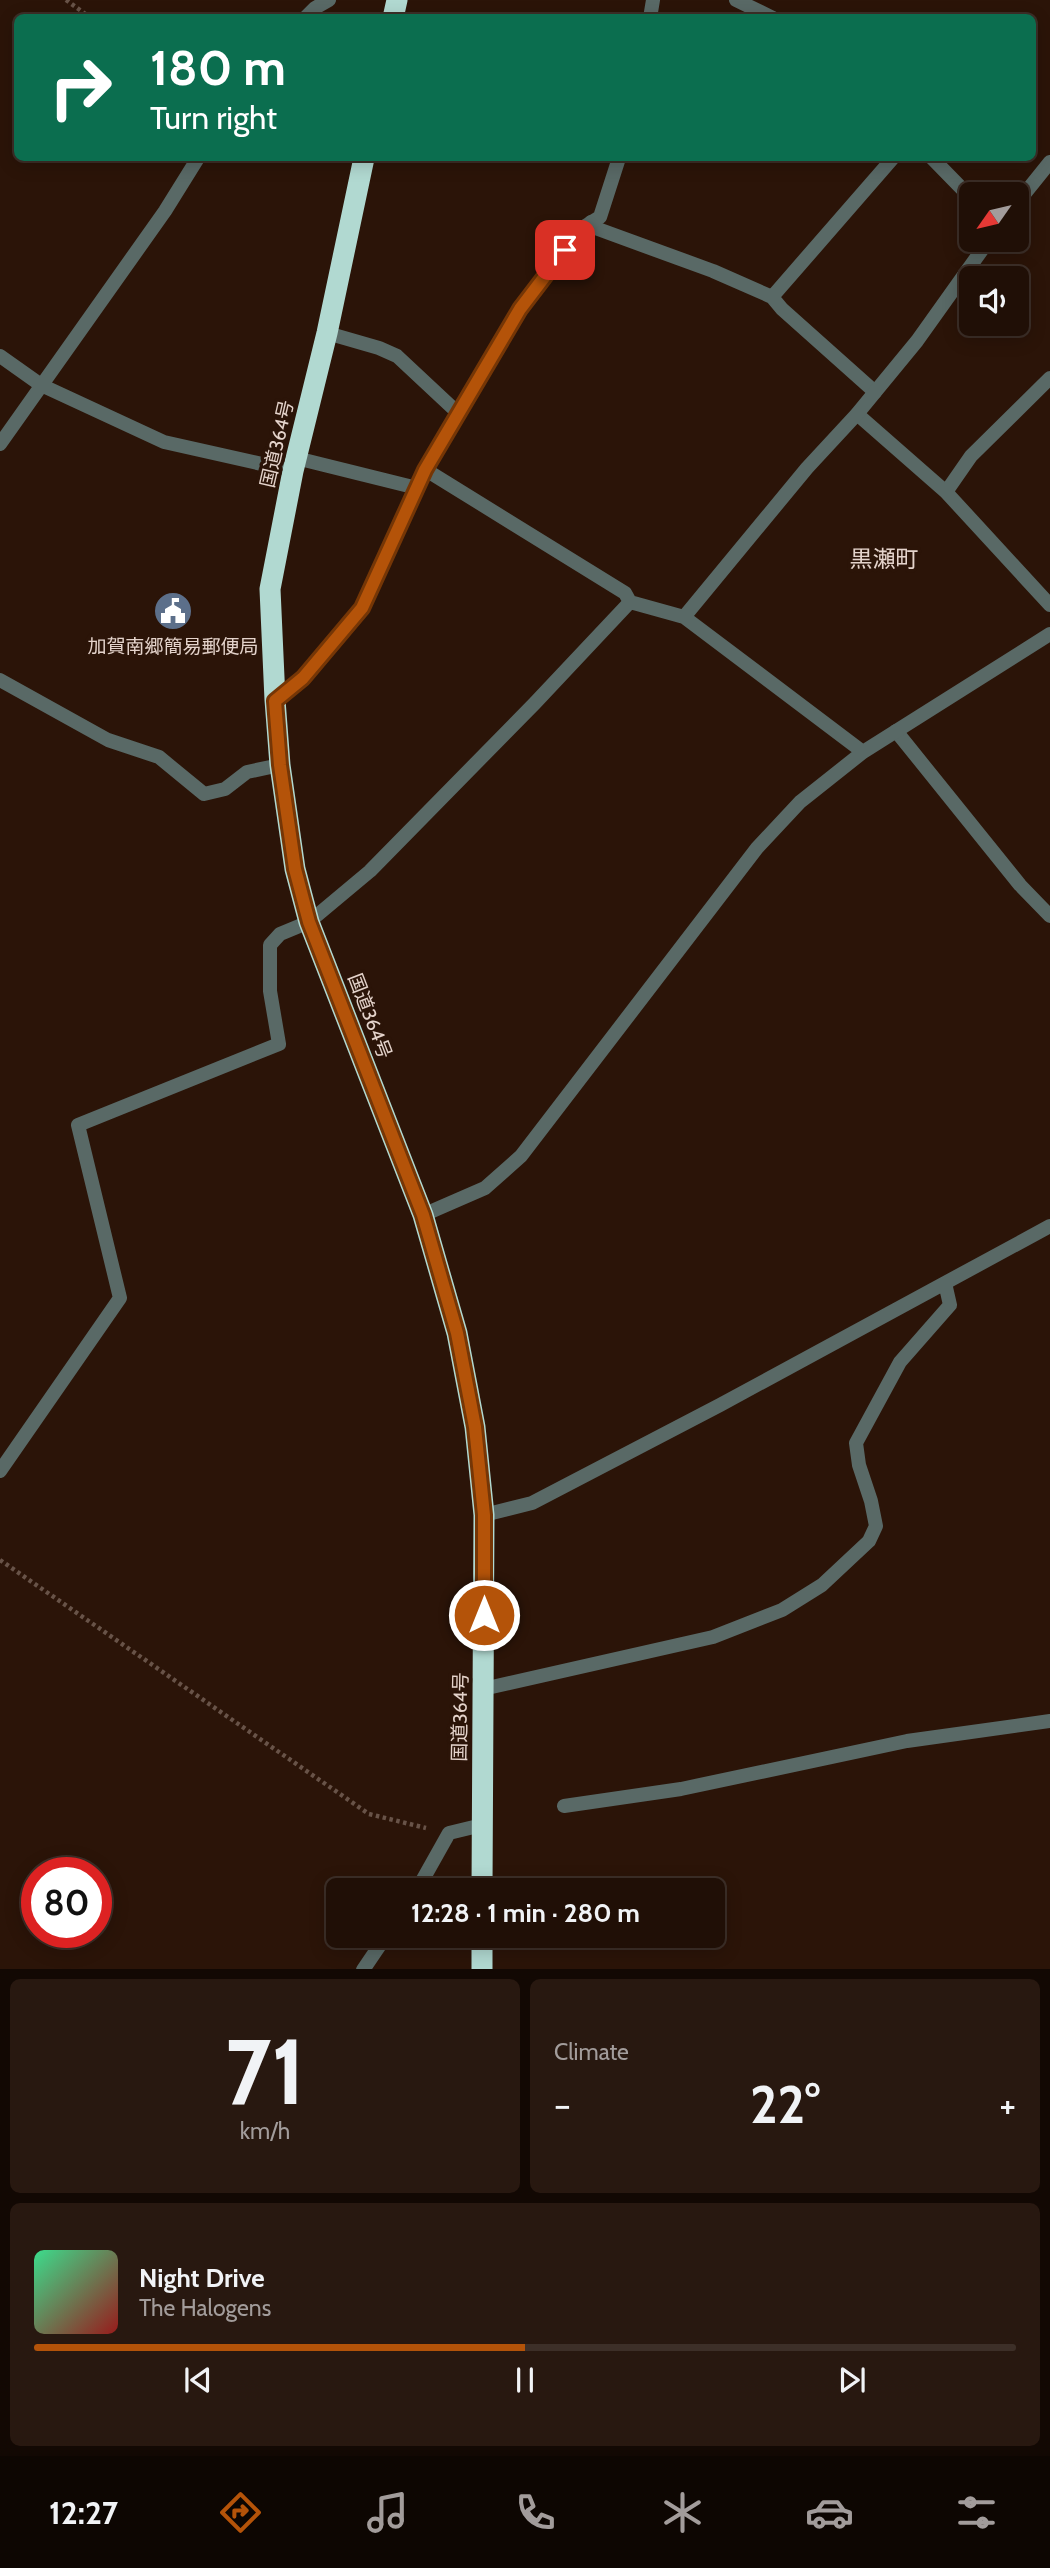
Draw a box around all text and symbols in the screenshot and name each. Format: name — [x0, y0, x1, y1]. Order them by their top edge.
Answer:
text: 180 m — [150, 38, 286, 97]
icon: right — [35, 42, 126, 133]
text: Turn right — [150, 98, 277, 137]
north arrow — [959, 182, 1029, 252]
map controls — [959, 182, 1029, 336]
pin — [535, 220, 595, 280]
icon: arrive — [546, 231, 584, 269]
button: sound — [959, 266, 1029, 336]
street label: 国道364号 — [256, 398, 298, 490]
district label: 黒瀬町 — [850, 545, 919, 573]
public building icon: 加賀南郷簡易郵便局 — [152, 590, 194, 632]
place label: 加賀南郷簡易郵便局 — [87, 635, 259, 658]
street label: 国道364号 — [343, 970, 397, 1062]
position arrow — [447, 1578, 521, 1652]
street label: 国道364号 — [448, 1672, 472, 1762]
speed limit sign: 80 — [21, 1857, 112, 1948]
text: 12:28 · 1 min · 280 m — [411, 1897, 640, 1929]
text: 71 — [225, 2016, 305, 2127]
text: Climate — [554, 2038, 629, 2066]
text: 22° — [750, 2073, 820, 2136]
text: − — [554, 2081, 571, 2128]
text: + — [999, 2081, 1016, 2128]
text: km/h — [240, 2117, 290, 2145]
text: Night Drive — [139, 2262, 265, 2294]
text: The Halogens — [139, 2294, 271, 2322]
icon: previous — [179, 2361, 217, 2399]
icon: pause — [506, 2361, 544, 2399]
icon: next — [833, 2361, 871, 2399]
icon: directions — [216, 2488, 265, 2537]
icon: music — [363, 2488, 412, 2537]
icon: phone — [511, 2488, 560, 2537]
icon: climate — [658, 2488, 707, 2537]
icon: car — [805, 2488, 854, 2537]
icon: filters — [952, 2488, 1001, 2537]
text: 12:27 — [49, 2493, 118, 2532]

